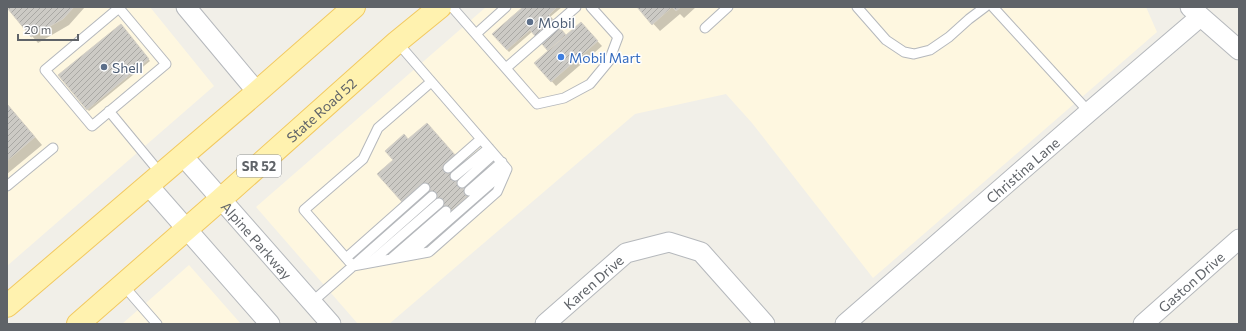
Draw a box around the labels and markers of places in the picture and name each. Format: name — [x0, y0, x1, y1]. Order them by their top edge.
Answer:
place label: Mobil — [538, 14, 575, 31]
marker: Mobil — [525, 17, 535, 27]
place label: Mobil Mart — [569, 49, 641, 66]
marker: Mobil Mart — [556, 52, 566, 62]
place label: Shell — [112, 59, 143, 76]
marker: Shell — [99, 62, 109, 72]

